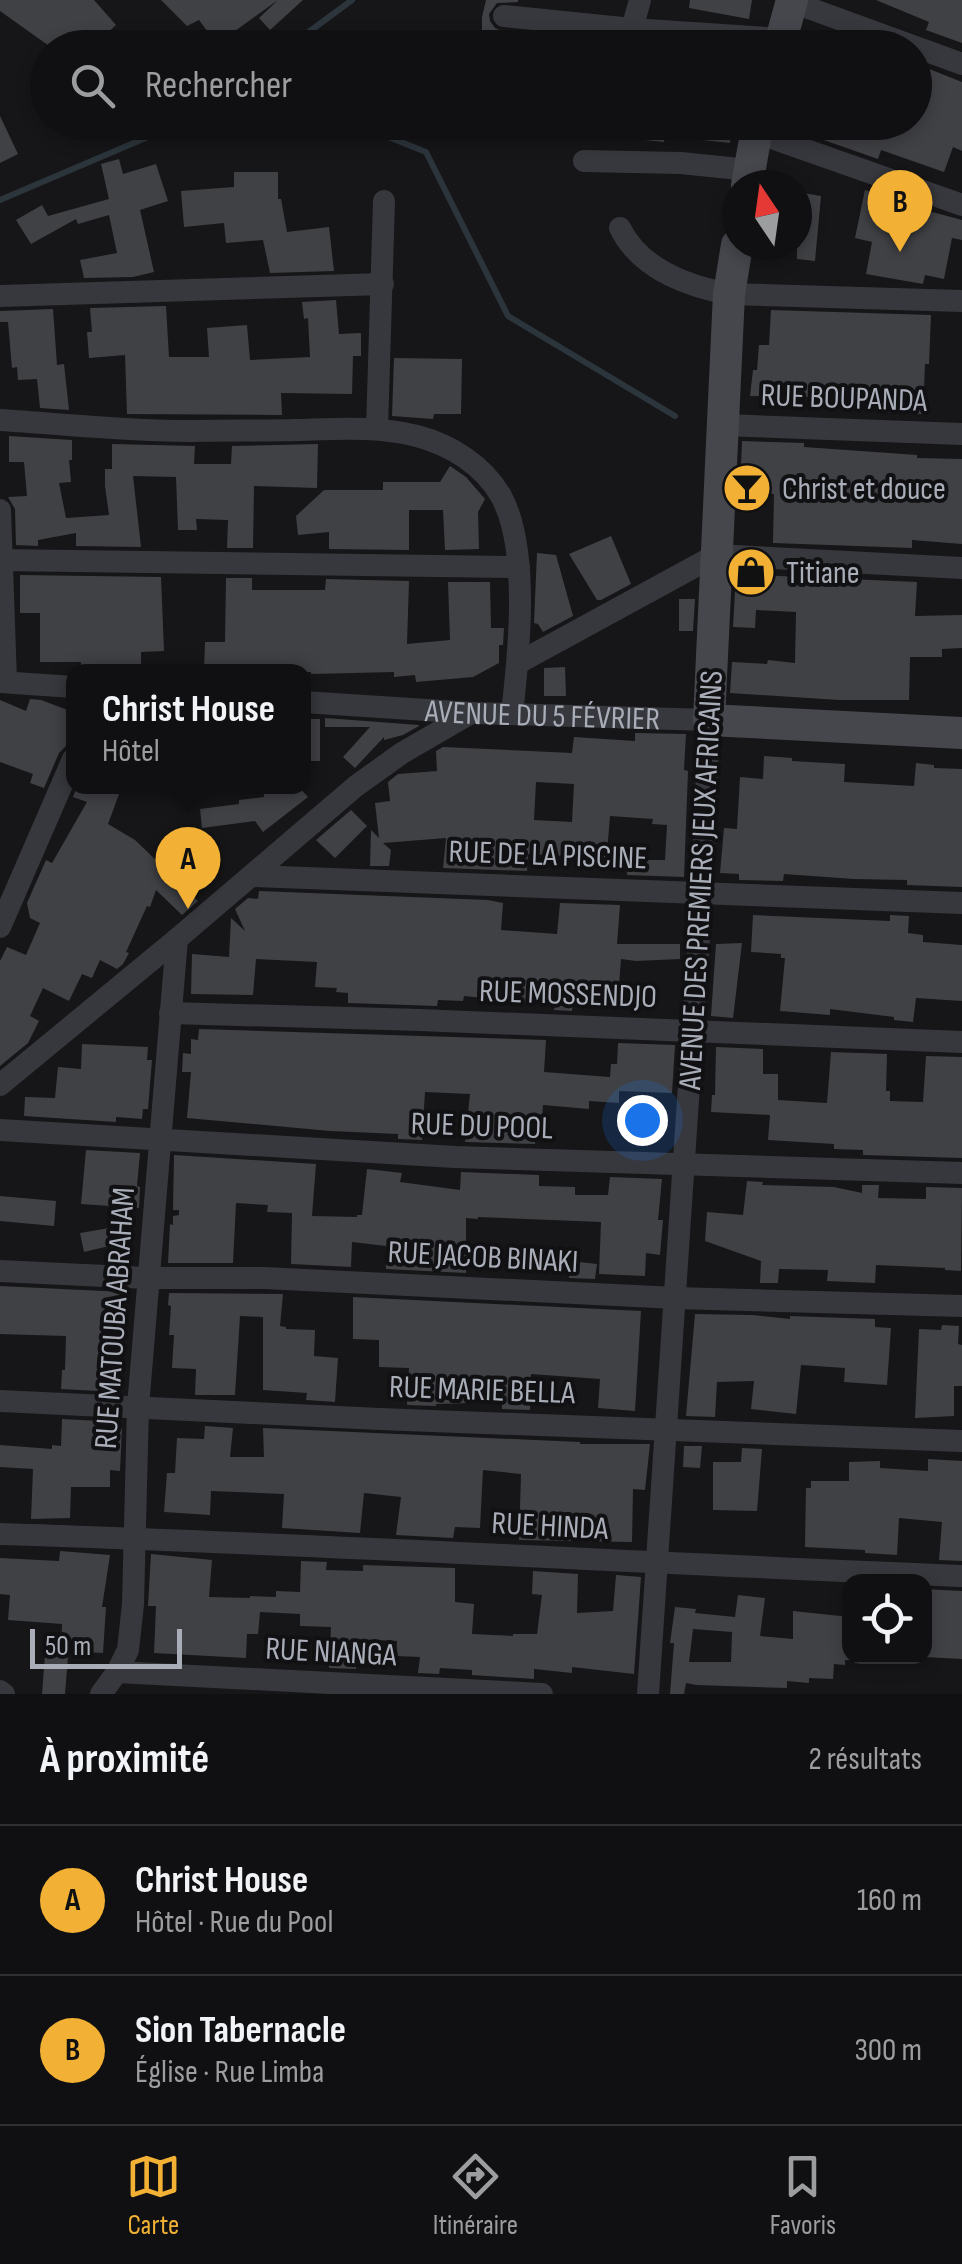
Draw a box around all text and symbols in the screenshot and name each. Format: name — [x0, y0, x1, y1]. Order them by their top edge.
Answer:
search box — [30, 30, 932, 140]
icon: search — [65, 58, 120, 113]
text: Rechercher — [145, 63, 292, 108]
north arrow — [722, 170, 812, 260]
pin: B — [868, 170, 932, 252]
street label: RUE BOUPANDA — [760, 376, 928, 421]
bar icon: Christ et douce — [721, 462, 773, 514]
place label: Christ et douce — [782, 470, 946, 509]
shop icon: Titiane — [725, 546, 777, 598]
place label: Titiane — [786, 554, 860, 593]
popup — [66, 664, 311, 794]
street label: AVENUE DES PREMIERS JEUX AFRICAINS — [671, 670, 732, 1092]
text: Christ House — [102, 687, 275, 732]
street label: AVENUE DU 5 FÉVRIER — [423, 692, 661, 740]
text: Hôtel — [102, 732, 160, 771]
pin: A — [156, 826, 220, 909]
street label: RUE DE LA PISCINE — [448, 833, 648, 878]
street label: RUE MOSSENDJO — [478, 972, 657, 1017]
your location — [617, 1095, 668, 1146]
street label: RUE DU POOL — [410, 1105, 554, 1148]
street label: RUE MATOUBA ABRAHAM — [87, 1186, 144, 1450]
street label: RUE JACOB BINAKI — [387, 1233, 579, 1282]
street label: RUE MARIE BELLA — [388, 1368, 576, 1413]
street label: RUE HINDA — [491, 1504, 610, 1549]
map controls — [842, 1574, 932, 1664]
button: locate — [842, 1574, 932, 1664]
scale bar — [30, 1624, 182, 1668]
text: 50 m — [45, 1630, 91, 1663]
street label: RUE NIANGA — [264, 1630, 398, 1675]
text: À proximité — [40, 1734, 209, 1785]
text: 2 résultats — [808, 1740, 922, 1779]
text: Christ House — [135, 1858, 308, 1903]
text: A — [65, 1881, 80, 1920]
text: 160 m — [857, 1881, 922, 1920]
text: Hôtel · Rue du Pool — [135, 1903, 333, 1942]
text: Sion Tabernacle — [135, 2008, 346, 2053]
text: B — [65, 2031, 80, 2070]
text: 300 m — [854, 2031, 922, 2070]
text: Église · Rue Limba — [135, 2053, 324, 2092]
tab: Carte — [126, 2149, 181, 2242]
tab: Itinéraire — [433, 2149, 518, 2242]
tab: Favoris — [770, 2149, 836, 2242]

